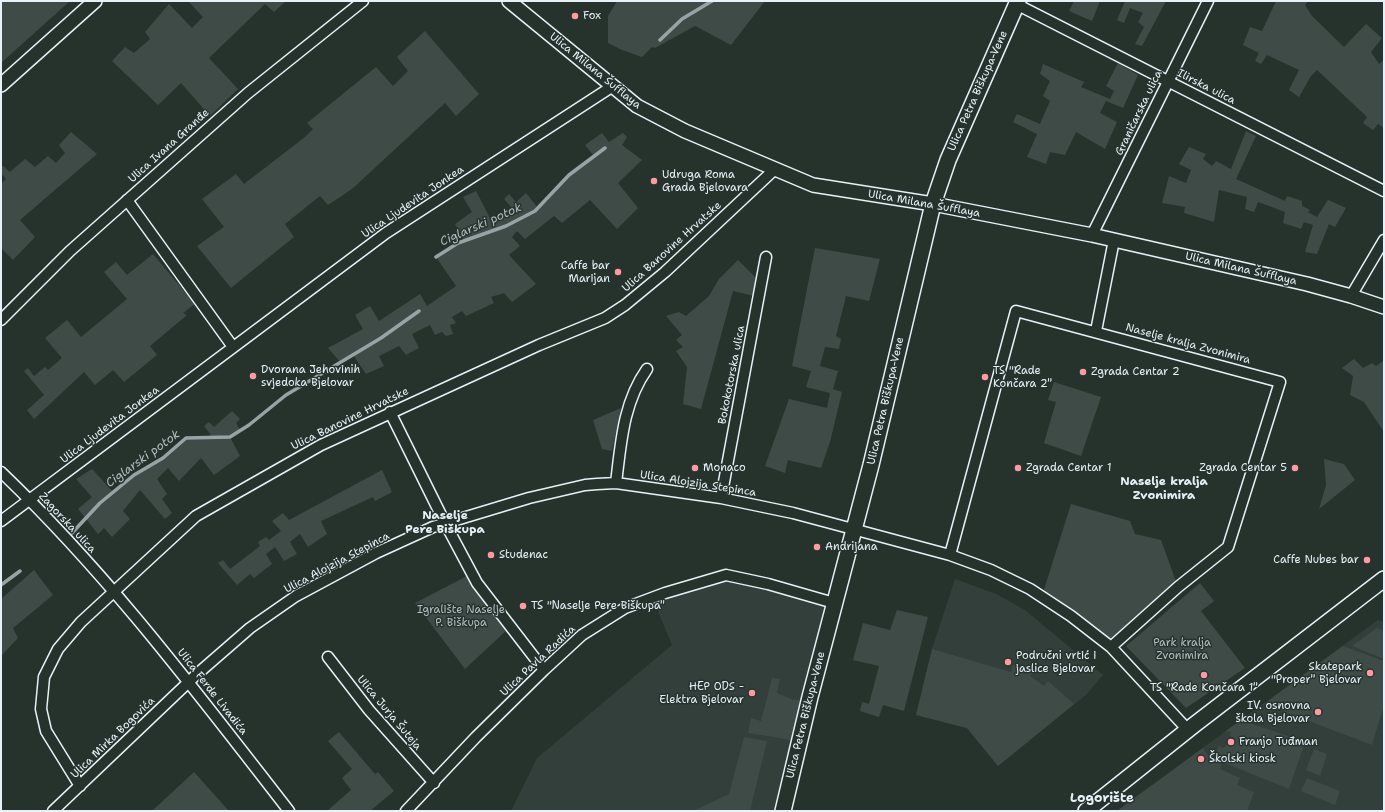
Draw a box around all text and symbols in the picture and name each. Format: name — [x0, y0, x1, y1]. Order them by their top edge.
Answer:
place label: Fox — [583, 9, 601, 23]
marker: Fox — [570, 11, 580, 21]
street label: Ulica Petra Biškupa-Vene — [945, 29, 1011, 153]
street label: Ulica Milana Šufflaya — [547, 30, 643, 112]
street label: Ilirska ulica — [1175, 67, 1237, 107]
street label: Graničarska ulica — [1113, 68, 1165, 158]
street label: Ulica Ivana Granđe — [126, 106, 212, 186]
street label: Ulica Ljudevita Jonkea — [360, 163, 466, 241]
place label: Udruga Roma Grada Bjelovara — [662, 168, 748, 194]
marker: Udruga Roma Grada Bjelovara — [649, 176, 659, 186]
street label: Ulica Milana Šufflaya — [867, 188, 981, 220]
street label: Ulica Banovine Hrvatske — [620, 199, 724, 295]
water label: Ciglarski potok — [438, 201, 524, 249]
street label: Ulica Milana Šufflaya — [1184, 250, 1298, 288]
place label: Caffe bar Marijan — [561, 259, 610, 285]
marker: Caffe bar Marijan — [613, 267, 623, 277]
street label: Naselje kralja Zvonimira — [1124, 321, 1252, 367]
street label: Bokokotorska ulica — [716, 325, 748, 425]
street label: Ulica Petra Biškupa-Vene — [865, 336, 907, 466]
place label: Dvorana Jehovinih svjedoka Bjelovar — [261, 363, 360, 389]
place label: TS "Rade Končara 2" — [993, 364, 1052, 390]
place label: Zgrada Centar 2 — [1091, 365, 1180, 379]
marker: Zgrada Centar 2 — [1078, 367, 1088, 377]
marker: Dvorana Jehovinih svjedoka Bjelovar — [248, 371, 258, 381]
marker: TS "Rade Končara 2" — [980, 372, 990, 382]
street label: Ulica Ljudevita Jonkea — [58, 384, 162, 466]
street label: Ulica Banovine Hrvatske — [289, 385, 411, 453]
water label: Ciglarski potok — [103, 427, 183, 491]
place label: Monaco — [703, 461, 746, 475]
place label: Zgrada Centar 1 — [1026, 461, 1112, 475]
place label: Zgrada Centar 5 — [1199, 461, 1287, 475]
marker: Monaco — [690, 463, 700, 473]
marker: Zgrada Centar 1 — [1013, 463, 1023, 473]
marker: Zgrada Centar 5 — [1290, 463, 1300, 473]
street label: Ulica Alojzija Stepinca — [639, 468, 757, 500]
district label: Naselje kralja Zvonimira — [1120, 475, 1208, 503]
street label: Zagorska ulica — [36, 490, 98, 556]
district label: Naselje Pere Biškupa — [405, 509, 485, 537]
street label: Ulica Alojzija Stepinca — [282, 530, 392, 596]
place label: Andrijana — [825, 540, 878, 554]
marker: Andrijana — [812, 542, 822, 552]
place label: Studenac — [499, 548, 548, 562]
marker: Studenac — [486, 550, 496, 560]
place label: Caffe Nubes bar — [1273, 553, 1359, 567]
marker: Caffe Nubes bar — [1362, 555, 1372, 565]
place label: TS "Naselje Pere Biškupa" — [531, 599, 665, 613]
marker: TS "Naselje Pere Biškupa" — [518, 601, 528, 611]
park label: Igralište Naselje P. Biškupa — [417, 603, 505, 629]
street label: Ulica Pavla Radića — [498, 623, 578, 699]
park label: Park kralja Zvonimira — [1153, 636, 1211, 662]
street label: Ulica Ferde Livadića — [174, 646, 250, 738]
place label: Područni vrtić i jaslice Bjelovar — [1016, 649, 1096, 675]
street label: Ulica Petra Biškupa-Vene — [784, 650, 828, 780]
marker: Područni vrtić i jaslice Bjelovar — [1003, 657, 1013, 667]
place label: Skatepark "Proper" Bjelovar — [1271, 660, 1362, 686]
marker: Skatepark "Proper" Bjelovar — [1365, 668, 1375, 678]
marker: TS "Rade Končara 1" — [1199, 670, 1209, 680]
street label: Ulica Jurja Šuteja — [354, 673, 424, 753]
place label: HEP ODS - Elektra Bjelovar — [659, 680, 744, 706]
place label: TS "Rade Končara 1" — [1150, 681, 1258, 695]
marker: HEP ODS - Elektra Bjelovar — [747, 688, 757, 698]
street label: Ulica Mirka Bogovića — [68, 695, 158, 781]
place label: IV. osnovna škola Bjelovar — [1236, 699, 1310, 725]
marker: IV. osnovna škola Bjelovar — [1313, 707, 1323, 717]
place label: Franjo Tuđman — [1239, 735, 1318, 749]
marker: Franjo Tuđman — [1226, 737, 1236, 747]
place label: Školski kiosk — [1209, 752, 1276, 766]
marker: Školski kiosk — [1196, 754, 1206, 764]
district label: Logorište — [1070, 791, 1134, 807]

